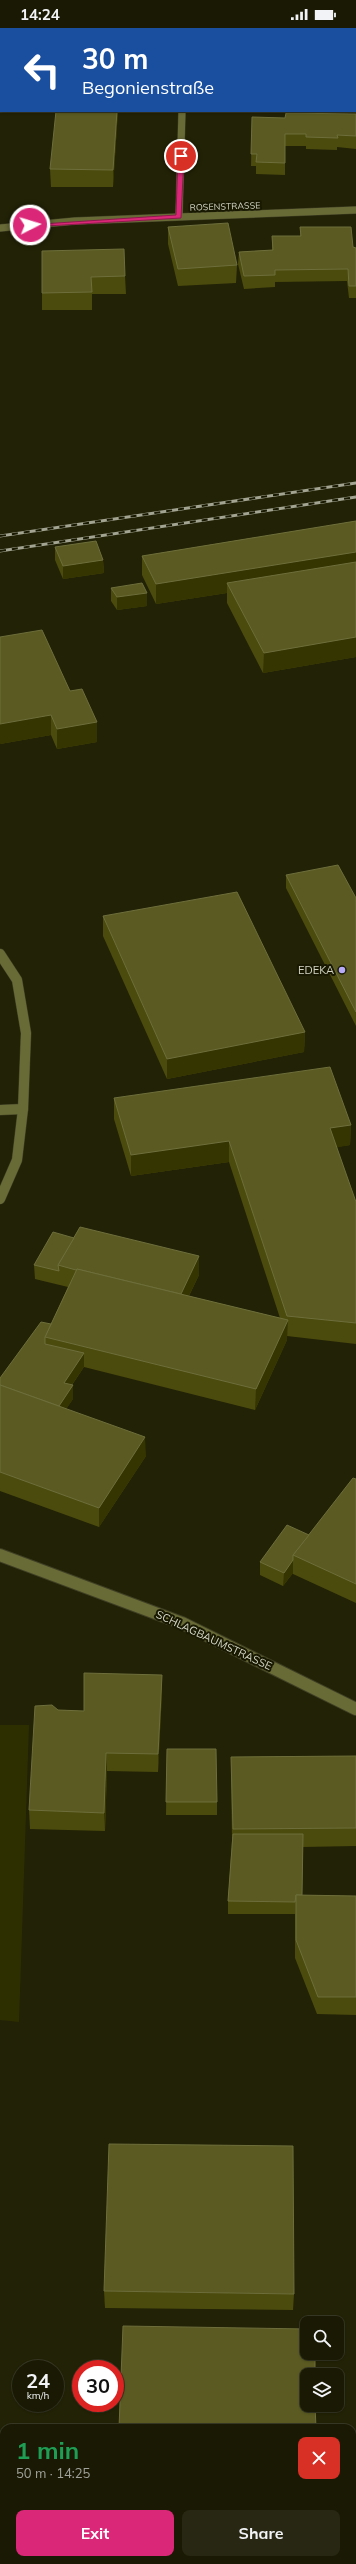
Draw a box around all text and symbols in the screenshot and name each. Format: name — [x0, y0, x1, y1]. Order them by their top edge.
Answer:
text: 14:24 — [20, 5, 60, 24]
text: 30 m — [82, 41, 148, 76]
icon: left — [16, 44, 68, 96]
text: Begonienstraße — [82, 76, 214, 99]
pin — [164, 139, 198, 173]
icon: arrive — [170, 145, 192, 167]
street label: ROSENSTRASSE — [189, 199, 261, 213]
position arrow — [9, 204, 51, 246]
place label: EDEKA — [298, 963, 334, 977]
marker: EDEKA — [337, 965, 347, 975]
street label: SCHLAGBAUMSTRASSE — [154, 1607, 274, 1673]
map controls — [300, 2316, 344, 2412]
button: search — [300, 2316, 344, 2360]
speed limit sign: 30 — [72, 2360, 124, 2412]
text: 24 — [26, 2368, 50, 2393]
button: layers — [300, 2368, 344, 2412]
text: km/h — [27, 2389, 49, 2402]
text: 1 min — [16, 2435, 79, 2465]
button: close — [298, 2437, 340, 2479]
text: 50 m · 14:25 — [16, 2465, 90, 2481]
button: Exit — [16, 2510, 174, 2556]
button: Share — [182, 2510, 340, 2556]

